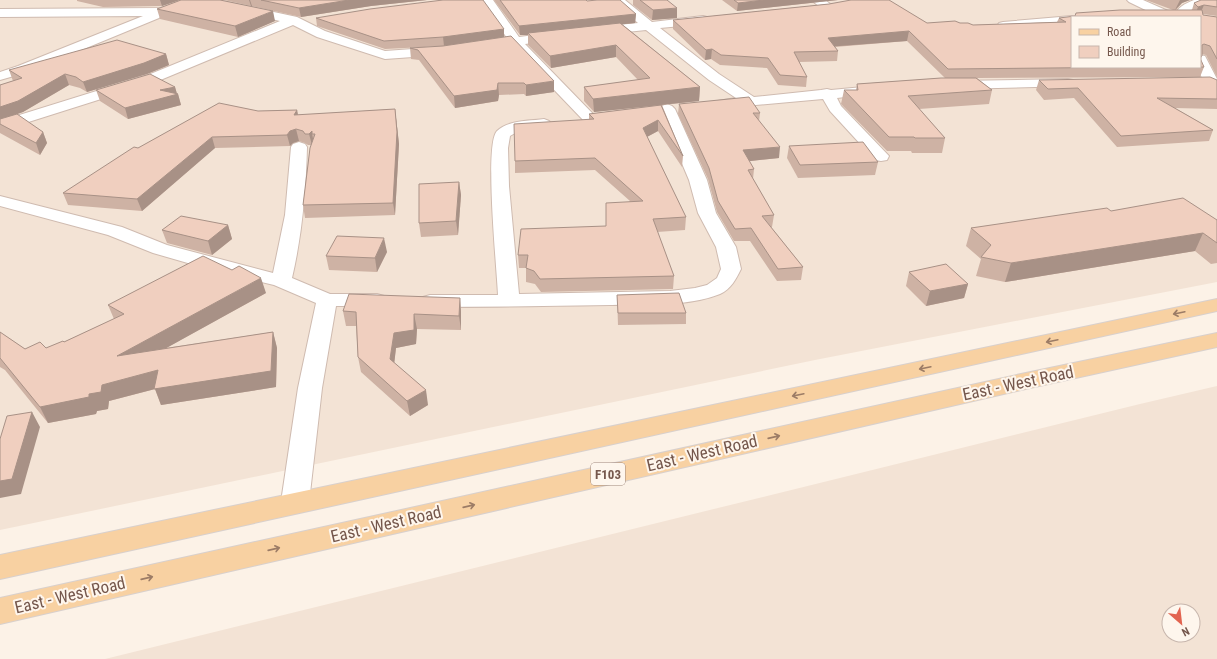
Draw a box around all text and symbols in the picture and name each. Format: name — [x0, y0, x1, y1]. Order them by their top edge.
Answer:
legend — [1071, 16, 1201, 68]
text: Road — [1107, 25, 1131, 39]
text: Building — [1107, 45, 1145, 59]
one-way arrow — [1173, 310, 1186, 318]
one-way arrow — [1046, 337, 1059, 345]
street label: East - West Road — [961, 361, 1075, 405]
one-way arrow — [919, 365, 932, 373]
one-way arrow — [791, 392, 804, 400]
street label: East - West Road — [645, 431, 759, 475]
one-way arrow — [767, 433, 780, 441]
road number: F103 — [591, 463, 625, 485]
one-way arrow — [463, 501, 476, 509]
street label: East - West Road — [329, 502, 443, 546]
one-way arrow — [267, 545, 280, 553]
street label: East - West Road — [13, 573, 127, 617]
one-way arrow — [141, 573, 154, 581]
north arrow — [1161, 603, 1201, 643]
text: N — [1179, 624, 1191, 639]

